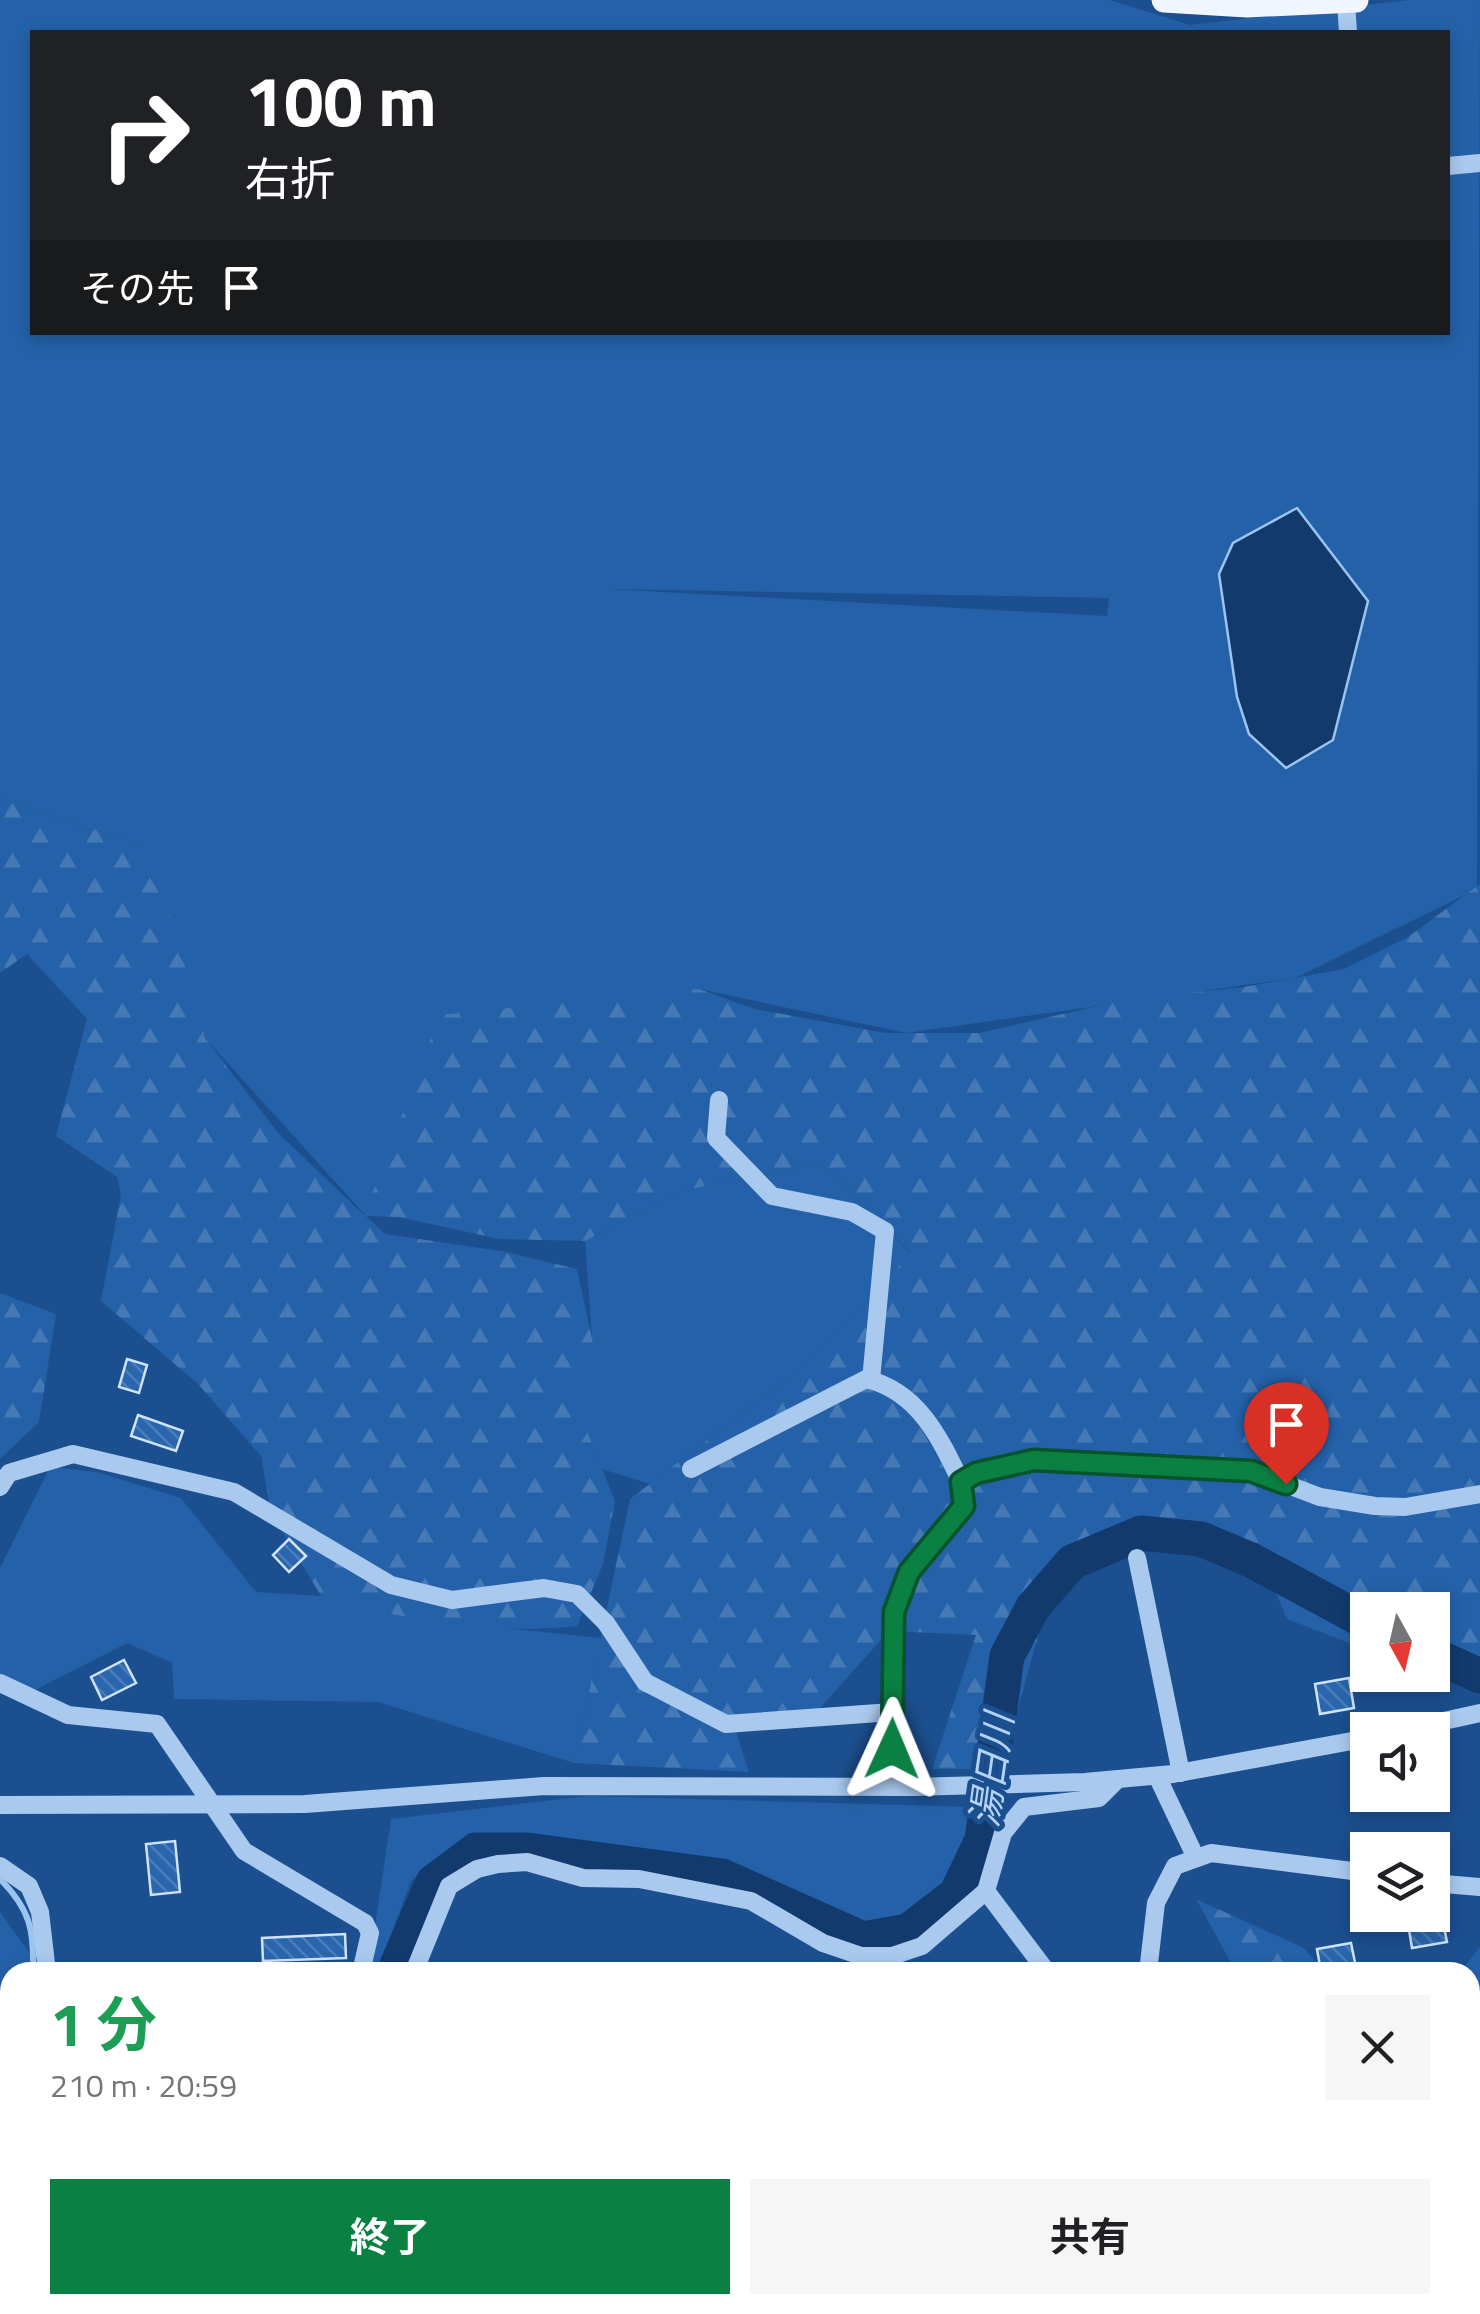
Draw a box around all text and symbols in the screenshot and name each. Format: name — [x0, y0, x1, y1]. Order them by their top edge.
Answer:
text: 100 m — [245, 47, 437, 153]
icon: right — [80, 70, 210, 200]
text: 右折 — [245, 144, 335, 212]
text: その先 — [80, 259, 194, 317]
icon: arrive — [214, 260, 269, 315]
pin — [1244, 1382, 1329, 1485]
icon: arrive — [1259, 1397, 1314, 1452]
north arrow — [1350, 1592, 1450, 1692]
map controls — [1350, 1592, 1450, 1932]
position arrow — [840, 1697, 944, 1801]
water label: 湯日川 — [954, 1706, 1028, 1830]
button: sound — [1350, 1712, 1450, 1812]
button: layers — [1350, 1832, 1450, 1932]
text: 1 分 — [50, 1978, 157, 2069]
button: close — [1325, 1995, 1430, 2100]
text: 210 m · 20:59 — [50, 2061, 237, 2109]
button: 終了 — [50, 2179, 730, 2294]
button: 共有 — [750, 2179, 1430, 2294]

